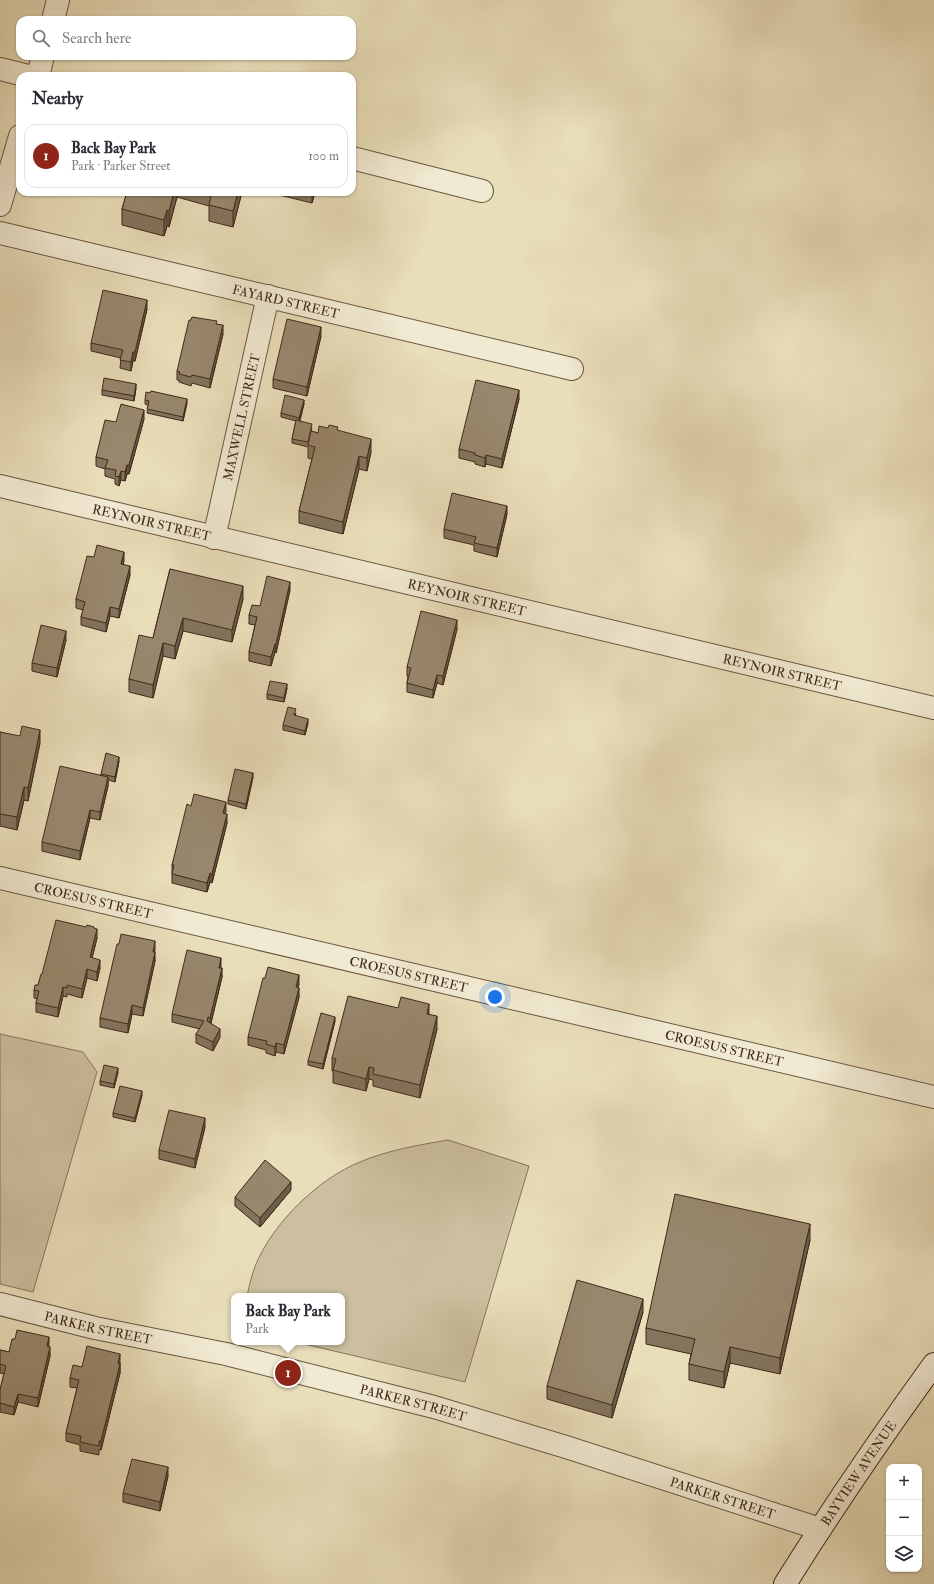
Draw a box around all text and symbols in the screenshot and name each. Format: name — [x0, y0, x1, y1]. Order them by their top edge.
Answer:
search box — [16, 16, 356, 60]
icon: search — [30, 27, 52, 49]
text: Search here — [62, 29, 131, 48]
text: Nearby — [32, 88, 83, 109]
text: Back Bay Park — [71, 139, 156, 158]
text: 1 — [44, 148, 48, 164]
text: 100 m — [308, 148, 339, 164]
text: Park · Parker Street — [71, 158, 171, 174]
street label: FAYARD STREET — [231, 282, 341, 323]
street label: MAXWELL STREET — [220, 352, 264, 482]
street label: REYNOIR STREET — [91, 501, 213, 545]
street label: REYNOIR STREET — [406, 576, 528, 620]
street label: REYNOIR STREET — [721, 651, 843, 695]
street label: CROESUS STREET — [32, 879, 154, 923]
street label: CROESUS STREET — [348, 953, 470, 997]
your location — [485, 987, 505, 1007]
street label: CROESUS STREET — [663, 1027, 785, 1071]
popup — [231, 1293, 345, 1345]
text: Back Bay Park — [245, 1302, 331, 1321]
street label: PARKER STREET — [42, 1308, 154, 1348]
text: Park — [245, 1321, 269, 1337]
pin: 1 — [275, 1358, 301, 1388]
street label: PARKER STREET — [358, 1381, 469, 1426]
street label: BAYVIEW AVENUE — [818, 1418, 900, 1529]
map controls — [886, 1464, 922, 1572]
button: + — [886, 1464, 922, 1500]
street label: PARKER STREET — [668, 1474, 778, 1523]
button: − — [886, 1500, 922, 1536]
button: layers — [886, 1536, 922, 1572]

